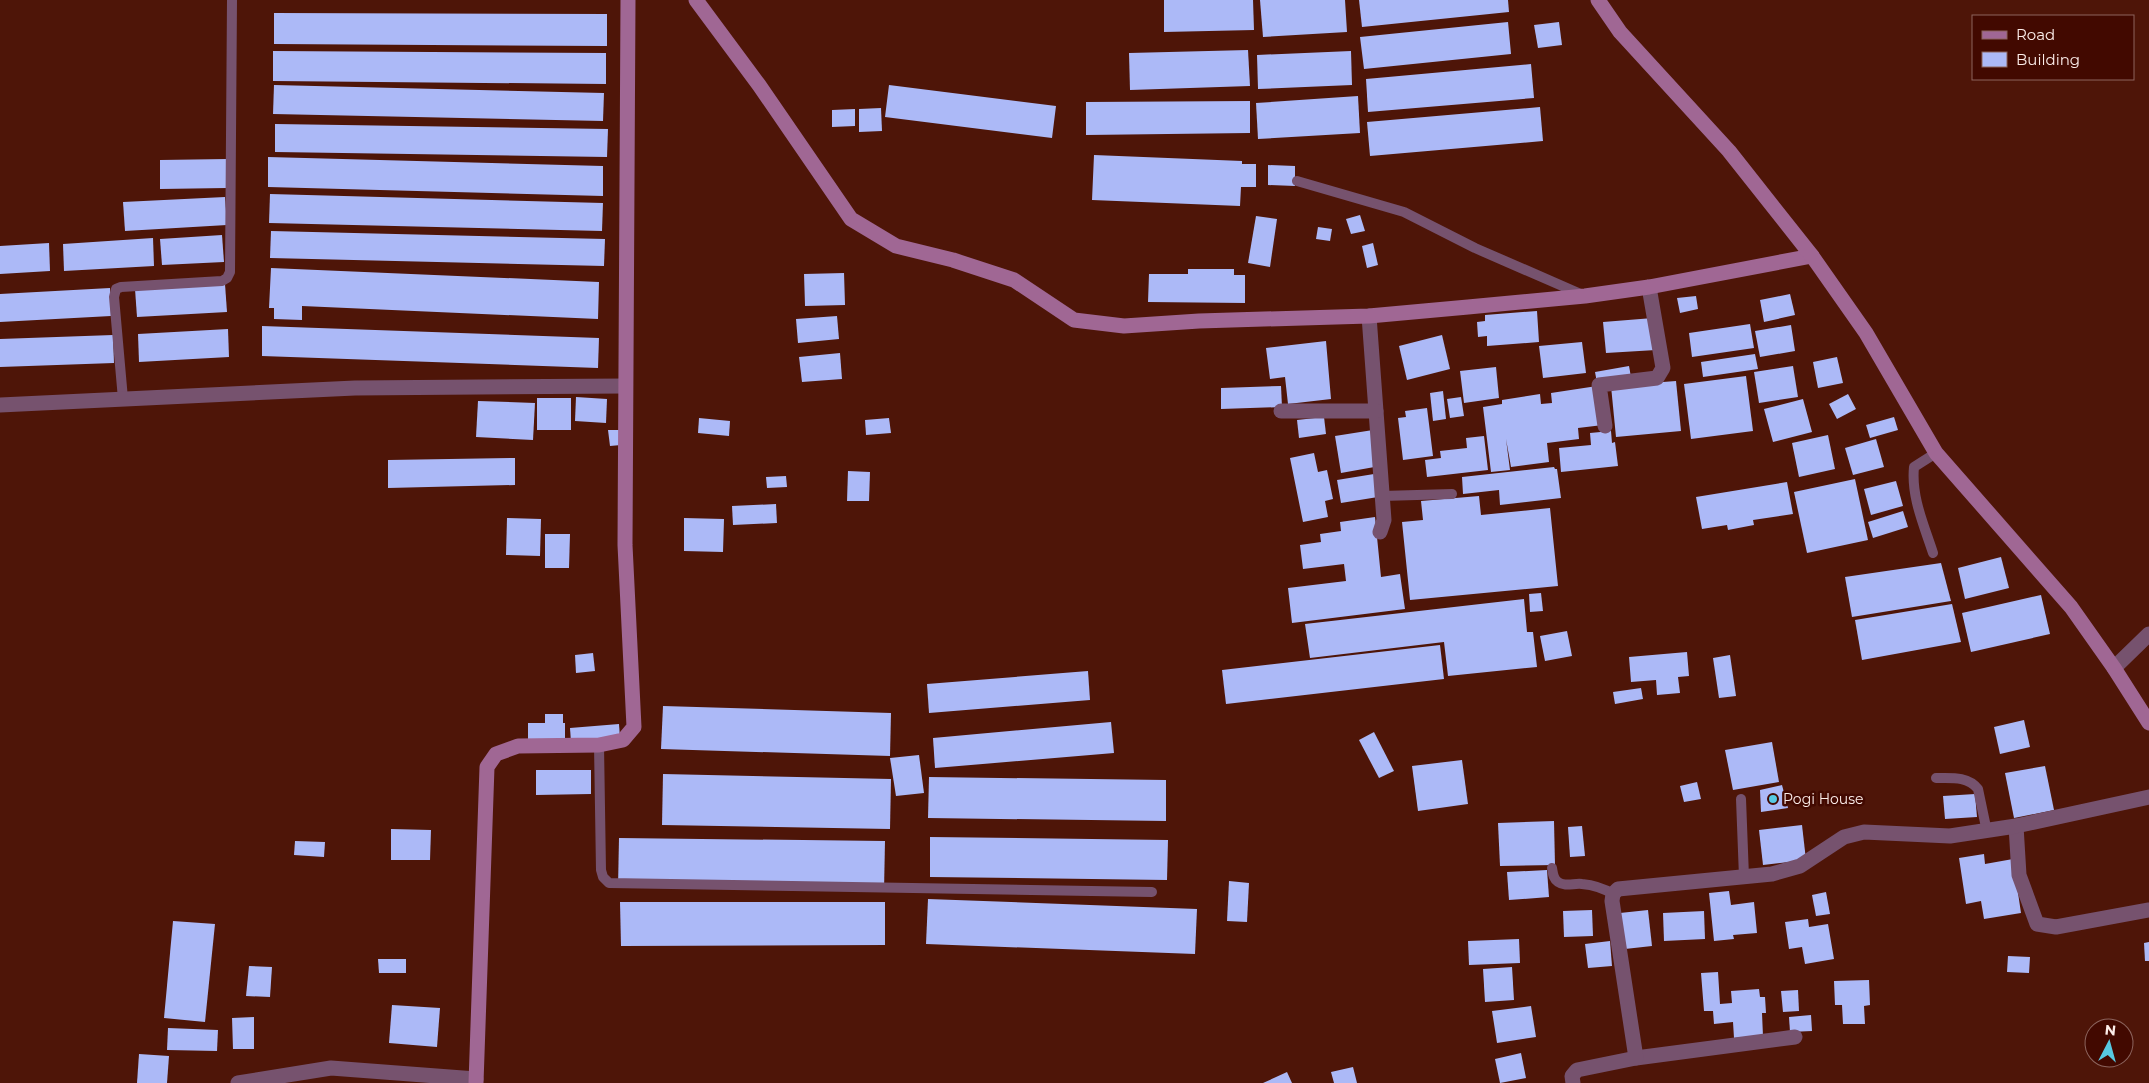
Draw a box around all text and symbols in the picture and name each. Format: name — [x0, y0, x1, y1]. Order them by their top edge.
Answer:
legend — [1972, 15, 2134, 80]
text: Road — [2016, 25, 2055, 44]
text: Building — [2016, 50, 2080, 69]
place label: Pogi House — [1783, 790, 1864, 808]
marker: Pogi House — [1767, 793, 1779, 805]
north arrow — [2084, 1018, 2134, 1068]
text: N — [2104, 1021, 2117, 1040]

